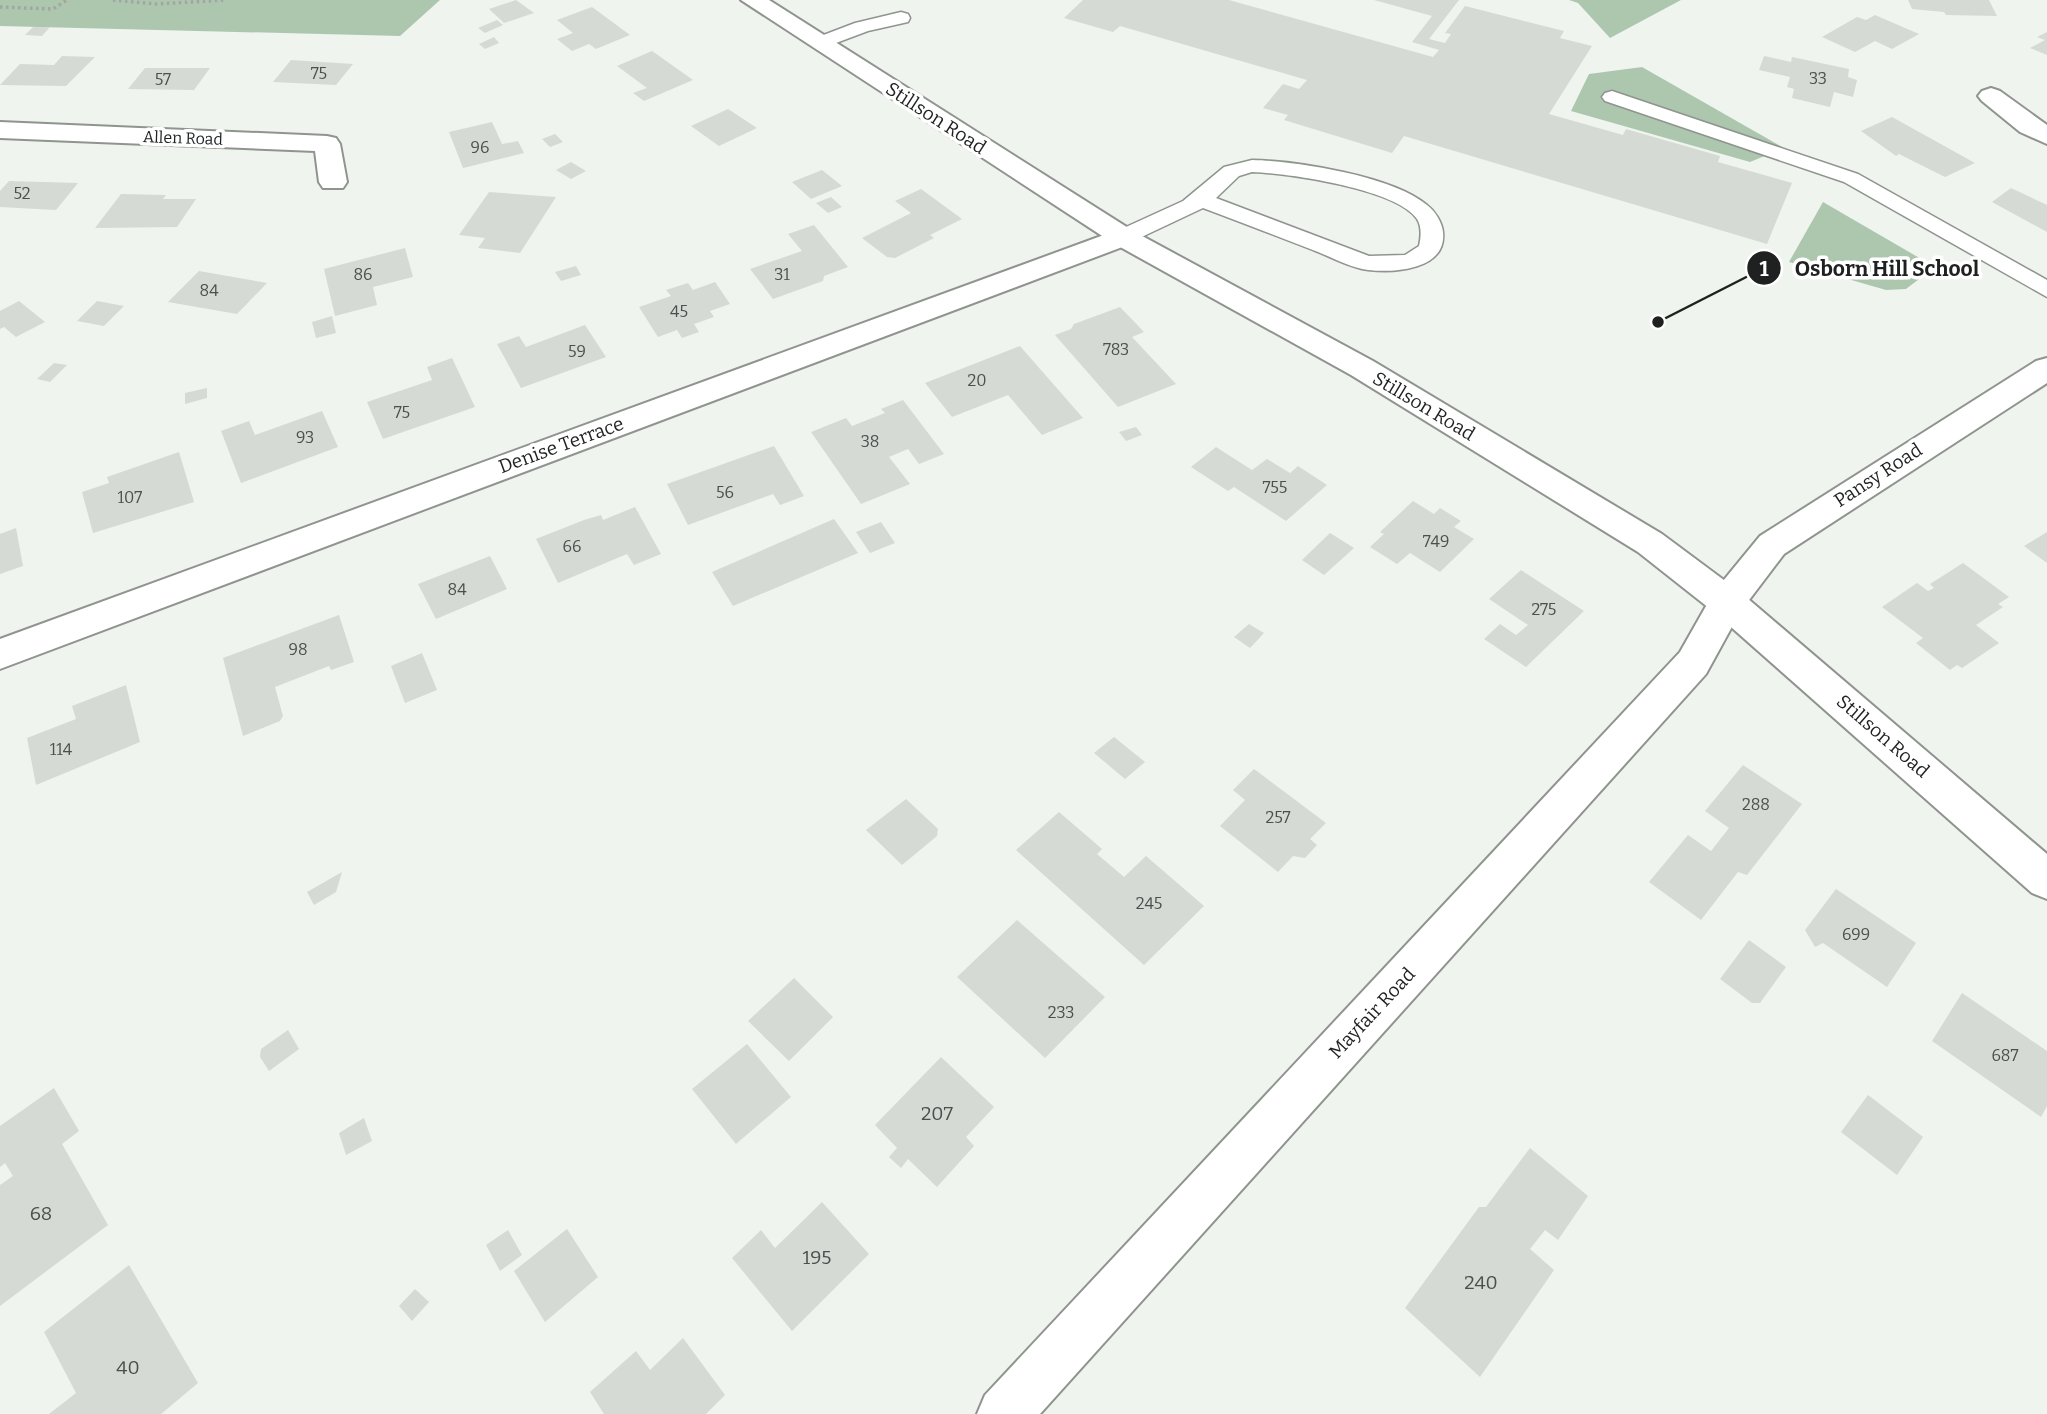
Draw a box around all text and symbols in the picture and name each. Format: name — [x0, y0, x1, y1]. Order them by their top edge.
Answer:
house number: 75 — [311, 64, 327, 83]
house number: 33 — [1809, 69, 1827, 88]
house number: 57 — [155, 70, 171, 89]
street label: Stillson Road — [881, 77, 991, 159]
street label: Allen Road — [143, 127, 224, 149]
house number: 96 — [471, 138, 489, 157]
house number: 52 — [14, 184, 30, 203]
callout: Osborn Hill School — [1746, 247, 1994, 289]
text: 1 — [1759, 256, 1769, 282]
text: Osborn Hill School — [1795, 256, 1980, 282]
house number: 86 — [353, 265, 373, 284]
house number: 31 — [774, 265, 790, 284]
house number: 84 — [200, 281, 219, 300]
house number: 45 — [670, 302, 688, 321]
house number: 783 — [1103, 340, 1129, 359]
house number: 59 — [568, 342, 586, 361]
street label: Stillson Road — [1369, 366, 1479, 446]
house number: 20 — [968, 371, 986, 390]
house number: 75 — [394, 403, 410, 422]
street label: Denise Terrace — [495, 412, 627, 478]
house number: 93 — [296, 428, 314, 447]
house number: 38 — [861, 432, 879, 451]
street label: Pansy Road — [1830, 438, 1926, 512]
house number: 755 — [1263, 478, 1287, 497]
house number: 56 — [716, 483, 734, 502]
house number: 107 — [118, 488, 142, 507]
house number: 749 — [1423, 532, 1449, 551]
house number: 66 — [563, 537, 581, 556]
house number: 84 — [448, 580, 467, 599]
house number: 275 — [1532, 600, 1556, 619]
house number: 98 — [289, 640, 308, 659]
street label: Stillson Road — [1832, 690, 1934, 782]
house number: 114 — [50, 740, 73, 759]
house number: 288 — [1742, 795, 1770, 814]
house number: 257 — [1266, 808, 1290, 827]
house number: 245 — [1136, 894, 1162, 913]
house number: 699 — [1842, 925, 1870, 944]
street label: Mayfair Road — [1324, 963, 1420, 1063]
house number: 233 — [1048, 1003, 1074, 1022]
house number: 687 — [1991, 1046, 2019, 1065]
house number: 207 — [921, 1102, 953, 1125]
house number: 68 — [30, 1202, 52, 1225]
house number: 195 — [803, 1246, 832, 1269]
house number: 240 — [1464, 1271, 1498, 1294]
house number: 40 — [116, 1356, 140, 1379]

